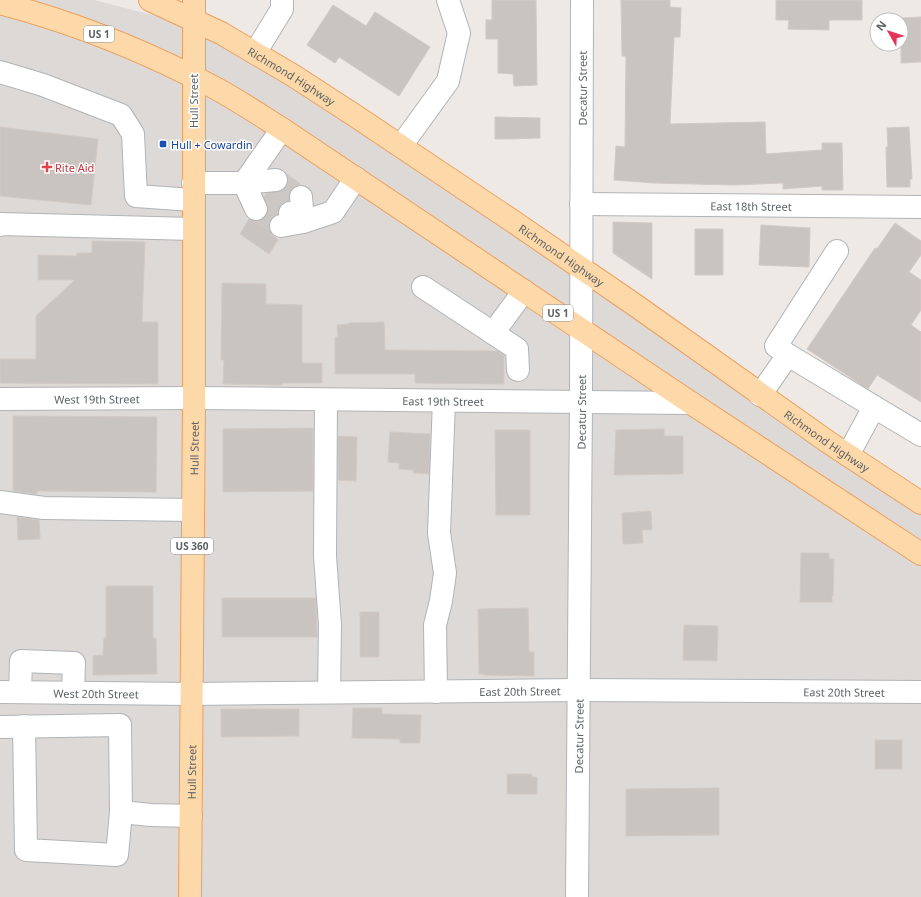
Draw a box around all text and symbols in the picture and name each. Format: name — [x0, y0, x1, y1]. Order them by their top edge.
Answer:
north arrow — [869, 12, 909, 52]
text: N — [872, 17, 889, 34]
road number: US 1 — [84, 26, 114, 42]
street label: Richmond Highway — [245, 43, 339, 109]
street label: Decatur Street — [574, 51, 589, 125]
street label: Hull Street — [186, 74, 201, 128]
place label: Hull + Cowardin — [171, 137, 253, 152]
marker: Hull + Cowardin — [158, 139, 168, 149]
place label: Rite Aid — [55, 160, 94, 175]
marker: Rite Aid — [42, 162, 52, 172]
street label: East 18th Street — [710, 198, 792, 213]
street label: Richmond Highway — [516, 220, 608, 290]
road number: US 1 — [543, 305, 573, 321]
street label: Decatur Street — [573, 375, 589, 449]
street label: West 19th Street — [54, 391, 140, 406]
street label: East 19th Street — [402, 393, 484, 408]
street label: Richmond Highway — [782, 406, 873, 475]
street label: Hull Street — [186, 421, 201, 475]
road number: US 360 — [171, 538, 213, 554]
street label: East 20th Street — [479, 683, 561, 699]
street label: East 20th Street — [803, 684, 885, 699]
street label: West 20th Street — [53, 685, 139, 701]
street label: Decatur Street — [570, 699, 586, 773]
street label: Hull Street — [183, 745, 199, 799]

